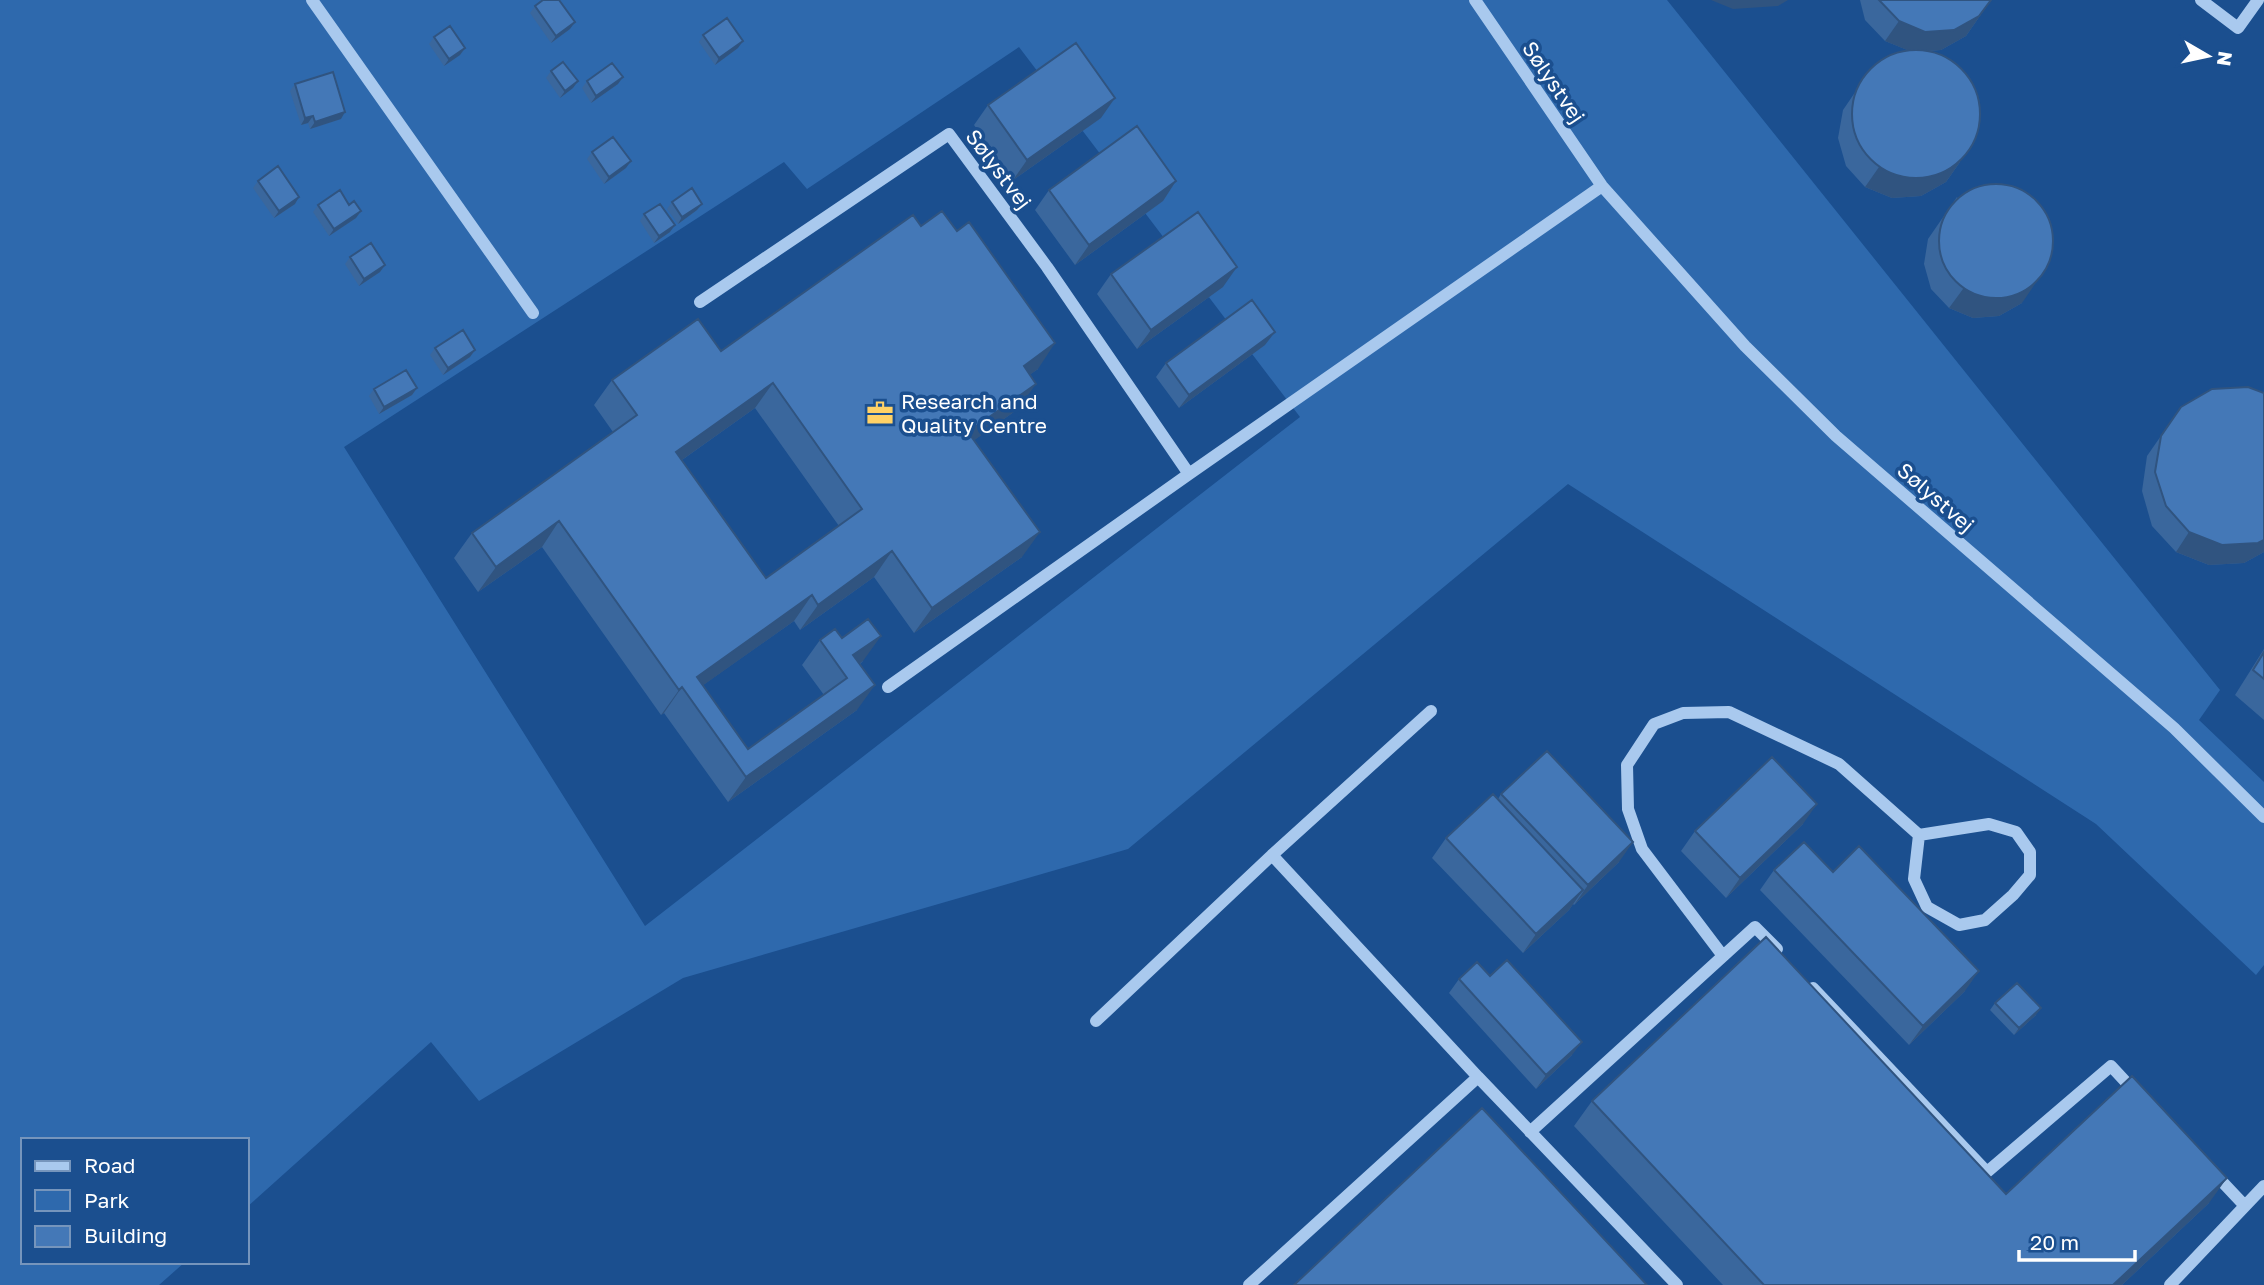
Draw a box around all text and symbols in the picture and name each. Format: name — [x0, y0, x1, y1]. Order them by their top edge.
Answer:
north arrow — [2173, 21, 2243, 91]
street label: Sølystvej — [1517, 36, 1591, 128]
text: N — [2213, 50, 2238, 68]
street label: Sølystvej — [961, 124, 1037, 214]
place label: Research and Quality Centre — [901, 388, 1047, 438]
office icon: Research and Quality Centre — [865, 398, 895, 428]
street label: Sølystvej — [1892, 457, 1980, 537]
legend — [21, 1138, 248, 1264]
text: Road — [84, 1152, 135, 1178]
text: Park — [84, 1187, 130, 1213]
scale bar — [2019, 1218, 2134, 1262]
text: Building — [84, 1222, 167, 1248]
text: 20 m — [2030, 1229, 2079, 1255]

